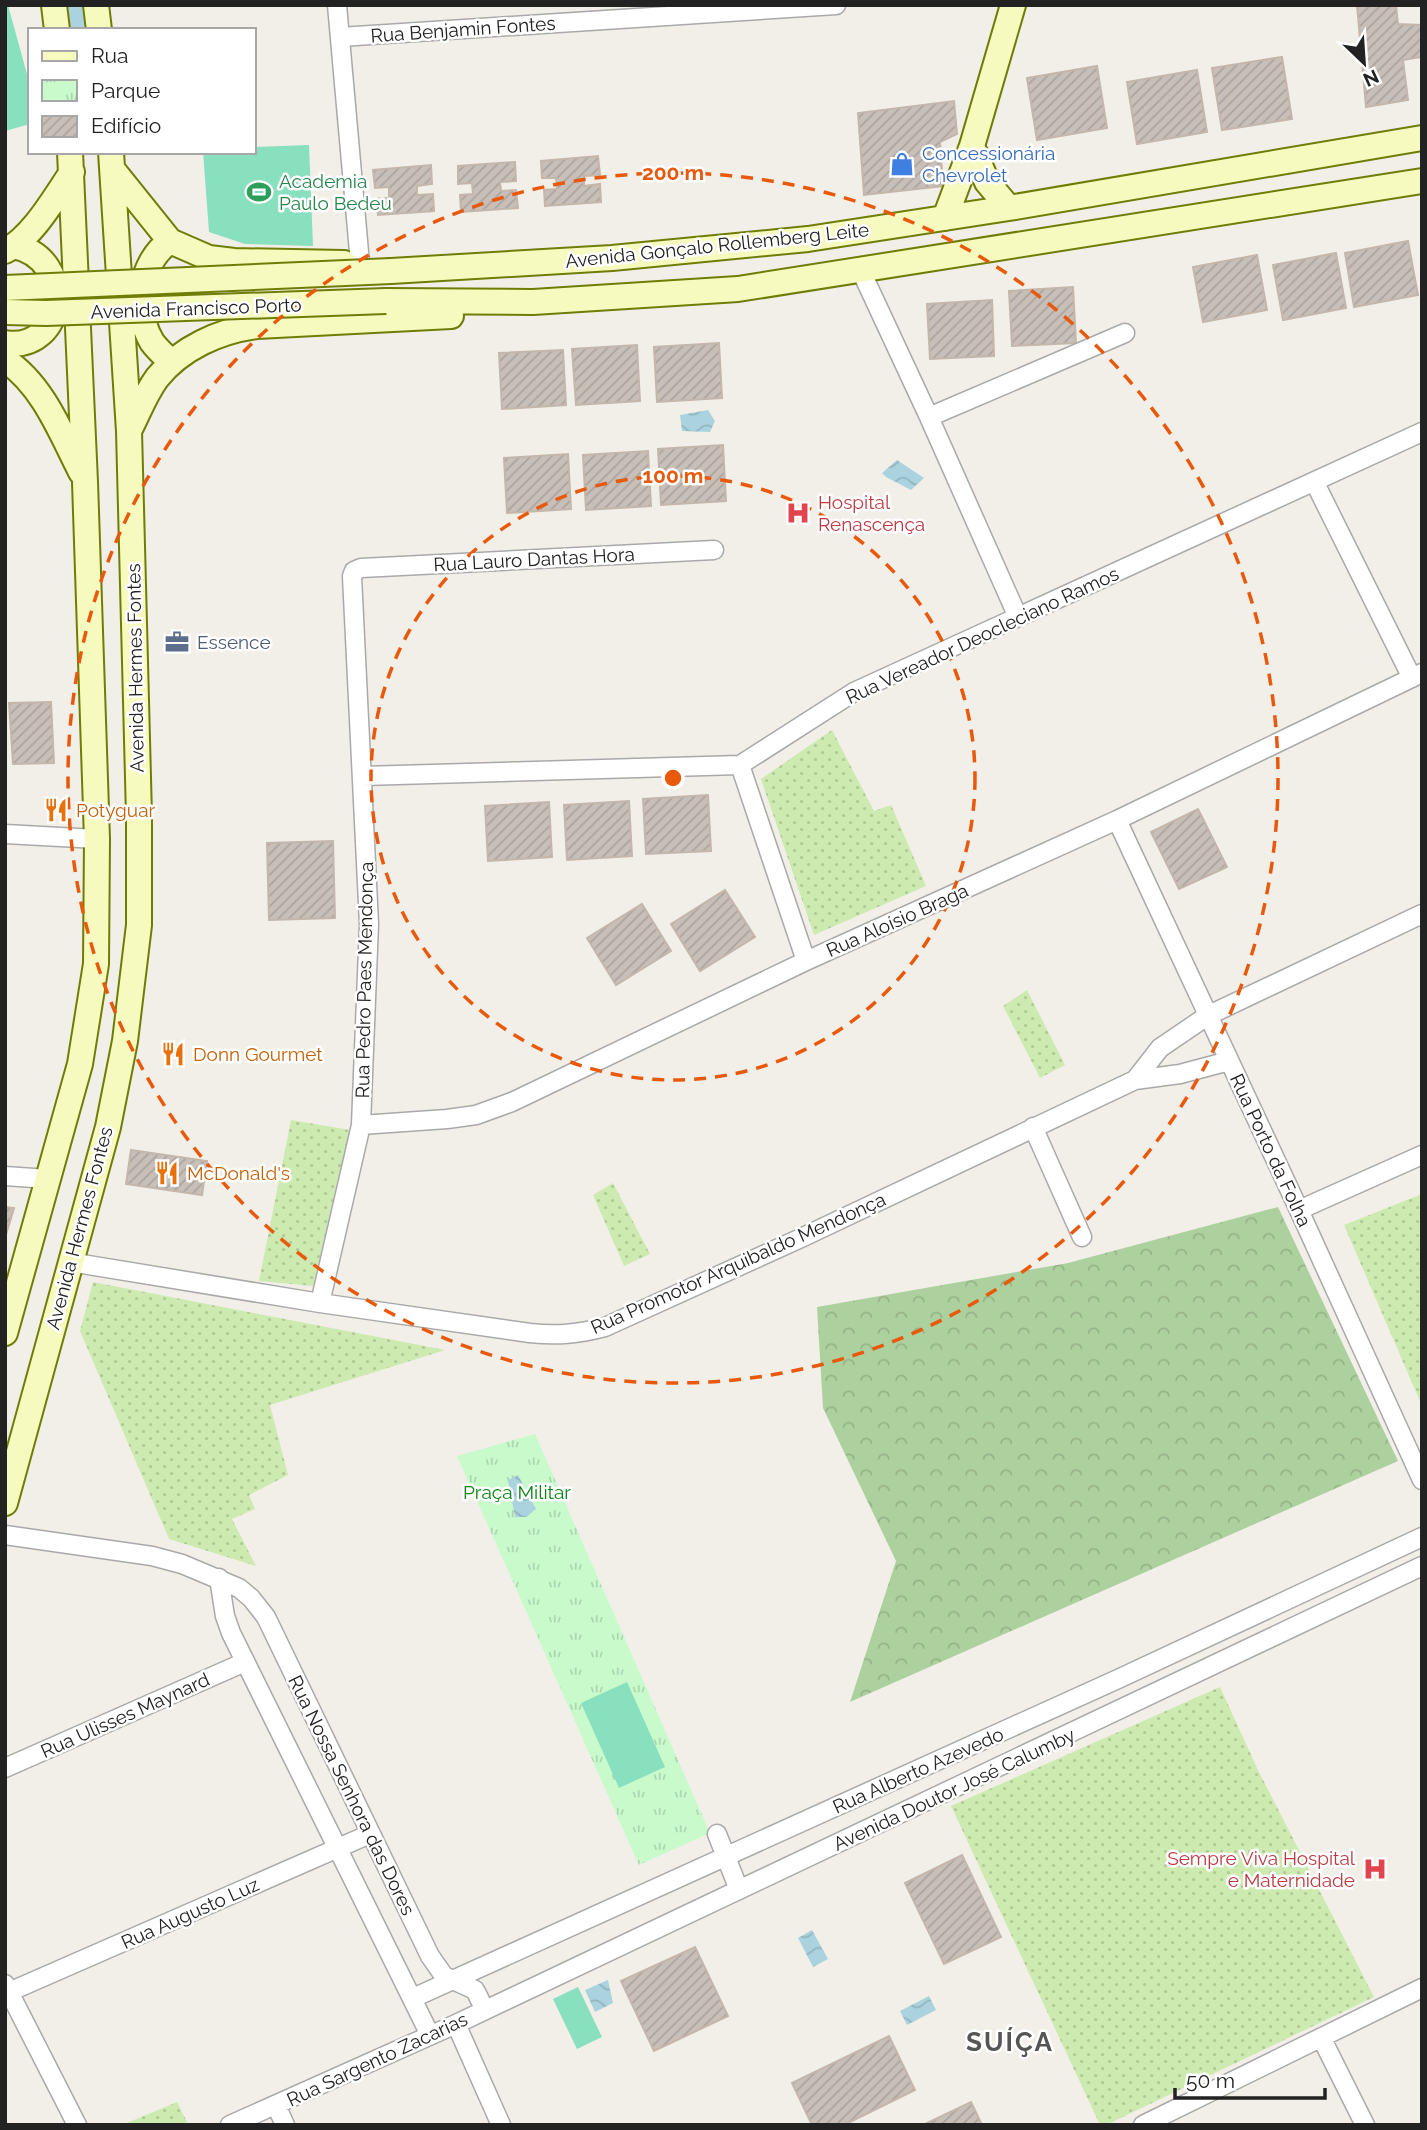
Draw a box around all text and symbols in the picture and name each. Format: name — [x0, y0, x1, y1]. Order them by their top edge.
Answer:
street label: Rua Benjamin Fontes — [370, 12, 556, 46]
legend — [28, 28, 256, 154]
north arrow — [1329, 28, 1399, 98]
text: Rua — [91, 43, 128, 68]
text: N — [1360, 65, 1382, 91]
text: Parque — [91, 78, 160, 103]
text: Edifício — [91, 113, 161, 138]
place label: Concessionária Chevrolet — [922, 142, 1055, 186]
shop icon: Concessionária Chevrolet — [888, 150, 916, 178]
text: 200 m — [642, 160, 704, 185]
place label: Academia Paulo Bedeu — [279, 170, 392, 214]
sports icon: Academia Paulo Bedeu — [245, 178, 273, 206]
street label: Avenida Gonçalo Rollemberg Leite — [564, 218, 870, 272]
street label: Avenida Francisco Porto — [90, 293, 302, 323]
text: 100 m — [643, 463, 703, 488]
place label: Hospital Renascença — [818, 491, 925, 535]
hospital icon: Hospital Renascença — [784, 499, 812, 527]
street label: Rua Lauro Dantas Hora — [433, 543, 635, 575]
street label: Rua Vereador Deocleciano Ramos — [842, 562, 1122, 708]
street label: Avenida Hermes Fontes — [122, 563, 148, 773]
office icon: Essence — [163, 628, 191, 656]
place label: Essence — [197, 631, 271, 653]
centre of rings — [661, 766, 685, 790]
restaurant icon: Potyguar — [42, 796, 70, 824]
place label: Potyguar — [76, 799, 155, 821]
street label: Rua Pedro Paes Mendonça — [351, 861, 377, 1099]
street label: Rua Aloísio Braga — [823, 879, 971, 961]
restaurant icon: Donn Gourmet — [159, 1040, 187, 1068]
place label: Donn Gourmet — [193, 1043, 323, 1065]
street label: Rua Porto da Folha — [1226, 1070, 1316, 1230]
street label: Avenida Hermes Fontes — [41, 1124, 117, 1332]
restaurant icon: McDonald's — [153, 1159, 181, 1187]
place label: McDonald's — [187, 1162, 290, 1184]
street label: Rua Promotor Arquibaldo Mendonça — [587, 1188, 889, 1338]
park label: Praça Militar — [463, 1481, 571, 1503]
street label: Rua Ulisses Maynard — [37, 1668, 213, 1762]
street label: Rua Nossa Senhora das Dores — [284, 1672, 420, 1918]
street label: Rua Alberto Azevedo — [829, 1722, 1007, 1818]
street label: Avenida Doutor José Calumby — [830, 1723, 1078, 1855]
place label: Sempre Viva Hospital e Maternidade — [1167, 1847, 1356, 1891]
hospital icon: Sempre Viva Hospital e Maternidade — [1361, 1855, 1389, 1883]
street label: Rua Augusto Luz — [118, 1873, 262, 1953]
street label: Rua Sargento Zacarias — [283, 2007, 471, 2111]
district label: SUÍÇA — [966, 2027, 1054, 2057]
scale bar — [1175, 2056, 1326, 2100]
text: 50 m — [1186, 2068, 1235, 2093]

